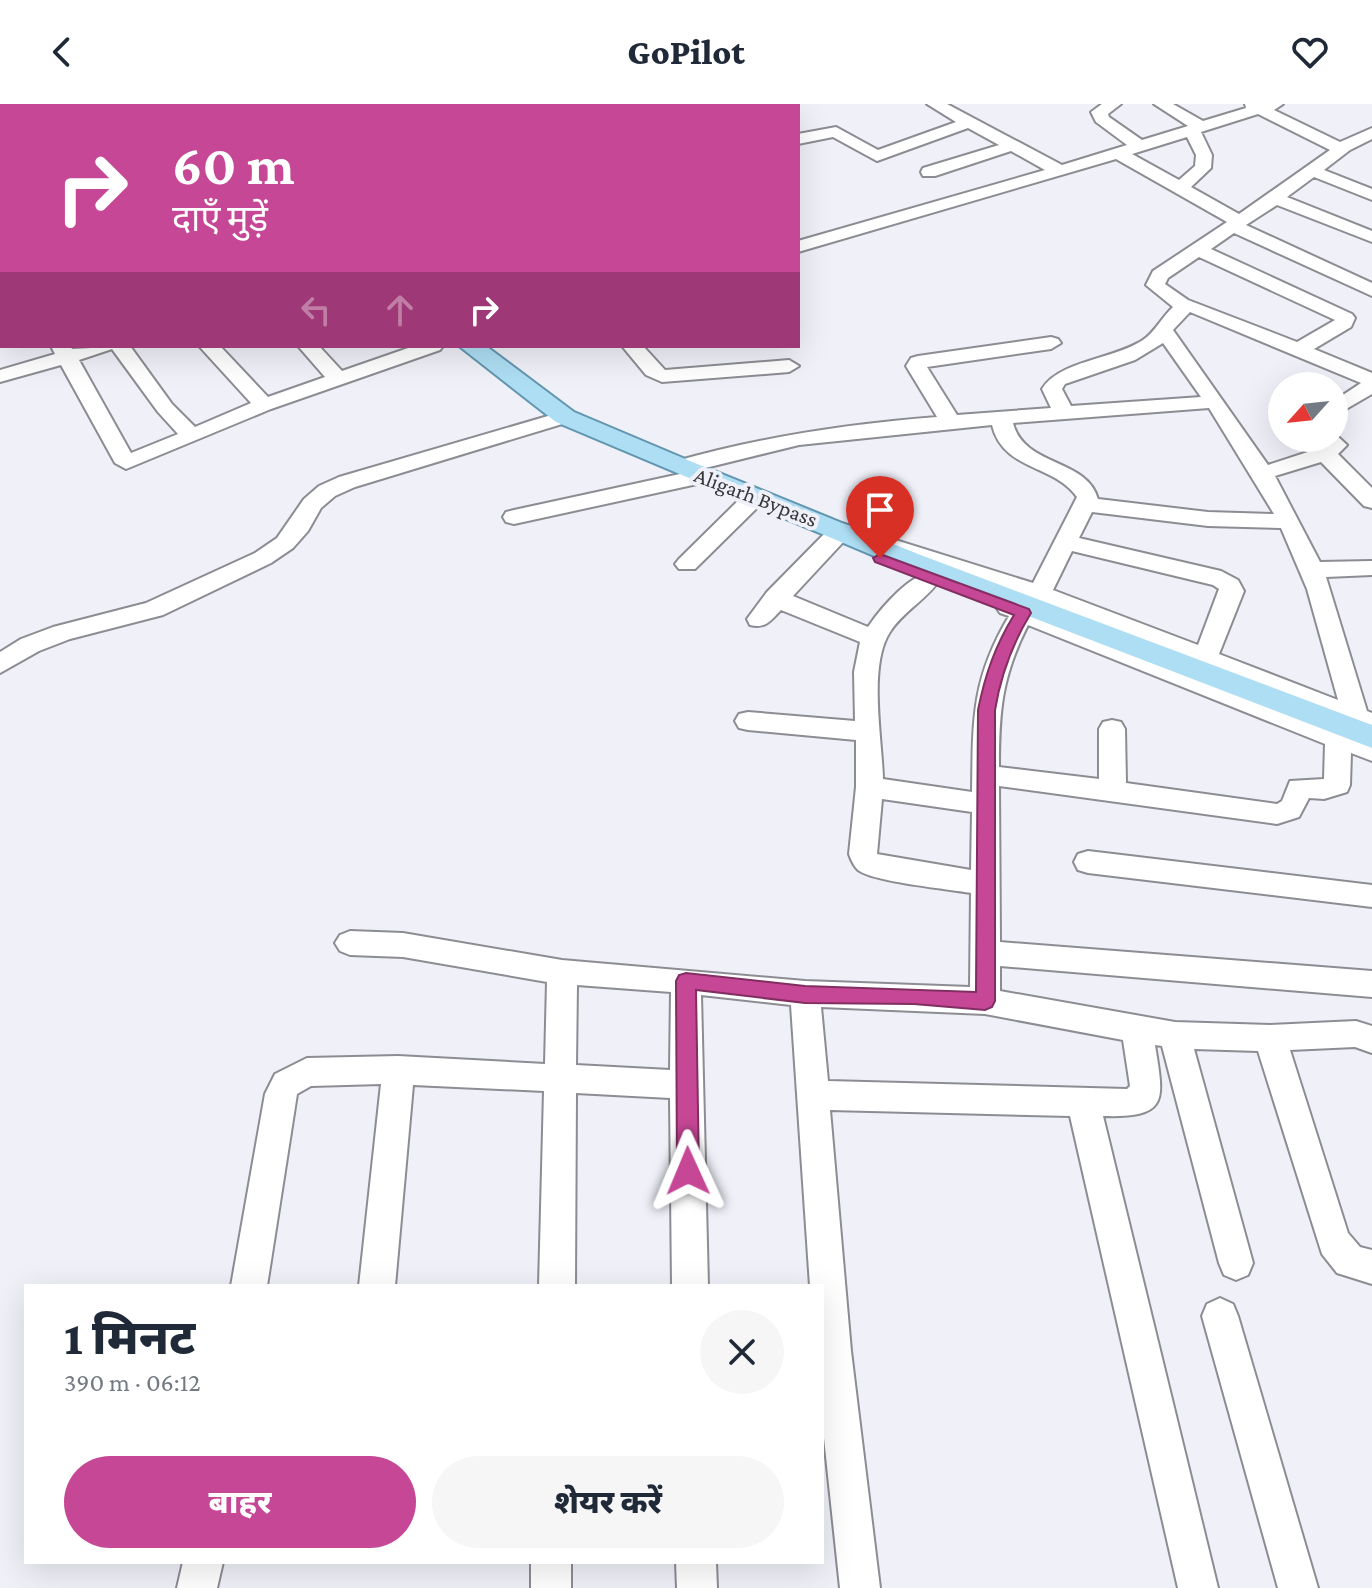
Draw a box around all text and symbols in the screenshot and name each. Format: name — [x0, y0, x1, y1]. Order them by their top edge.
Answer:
icon: back — [40, 30, 84, 74]
icon: heart — [1288, 30, 1332, 74]
text: GoPilot — [627, 32, 745, 72]
text: 60 m — [172, 134, 295, 196]
icon: right — [40, 136, 144, 240]
text: दाएँ मुड़ें — [172, 199, 268, 239]
icon: left — [294, 288, 338, 332]
icon: ahead — [378, 288, 422, 332]
icon: right — [462, 288, 506, 332]
north arrow — [1268, 372, 1348, 452]
map controls — [1268, 372, 1348, 452]
street label: Aligarh Bypass — [691, 462, 821, 532]
pin — [846, 476, 914, 558]
icon: arrive — [858, 488, 902, 532]
position arrow — [646, 1129, 730, 1213]
button: close — [700, 1310, 784, 1394]
text: 1 मिनट — [64, 1311, 195, 1364]
text: 390 m · 06:12 — [64, 1368, 201, 1397]
button: बाहर — [64, 1456, 416, 1548]
button: शेयर करें — [432, 1456, 784, 1548]

